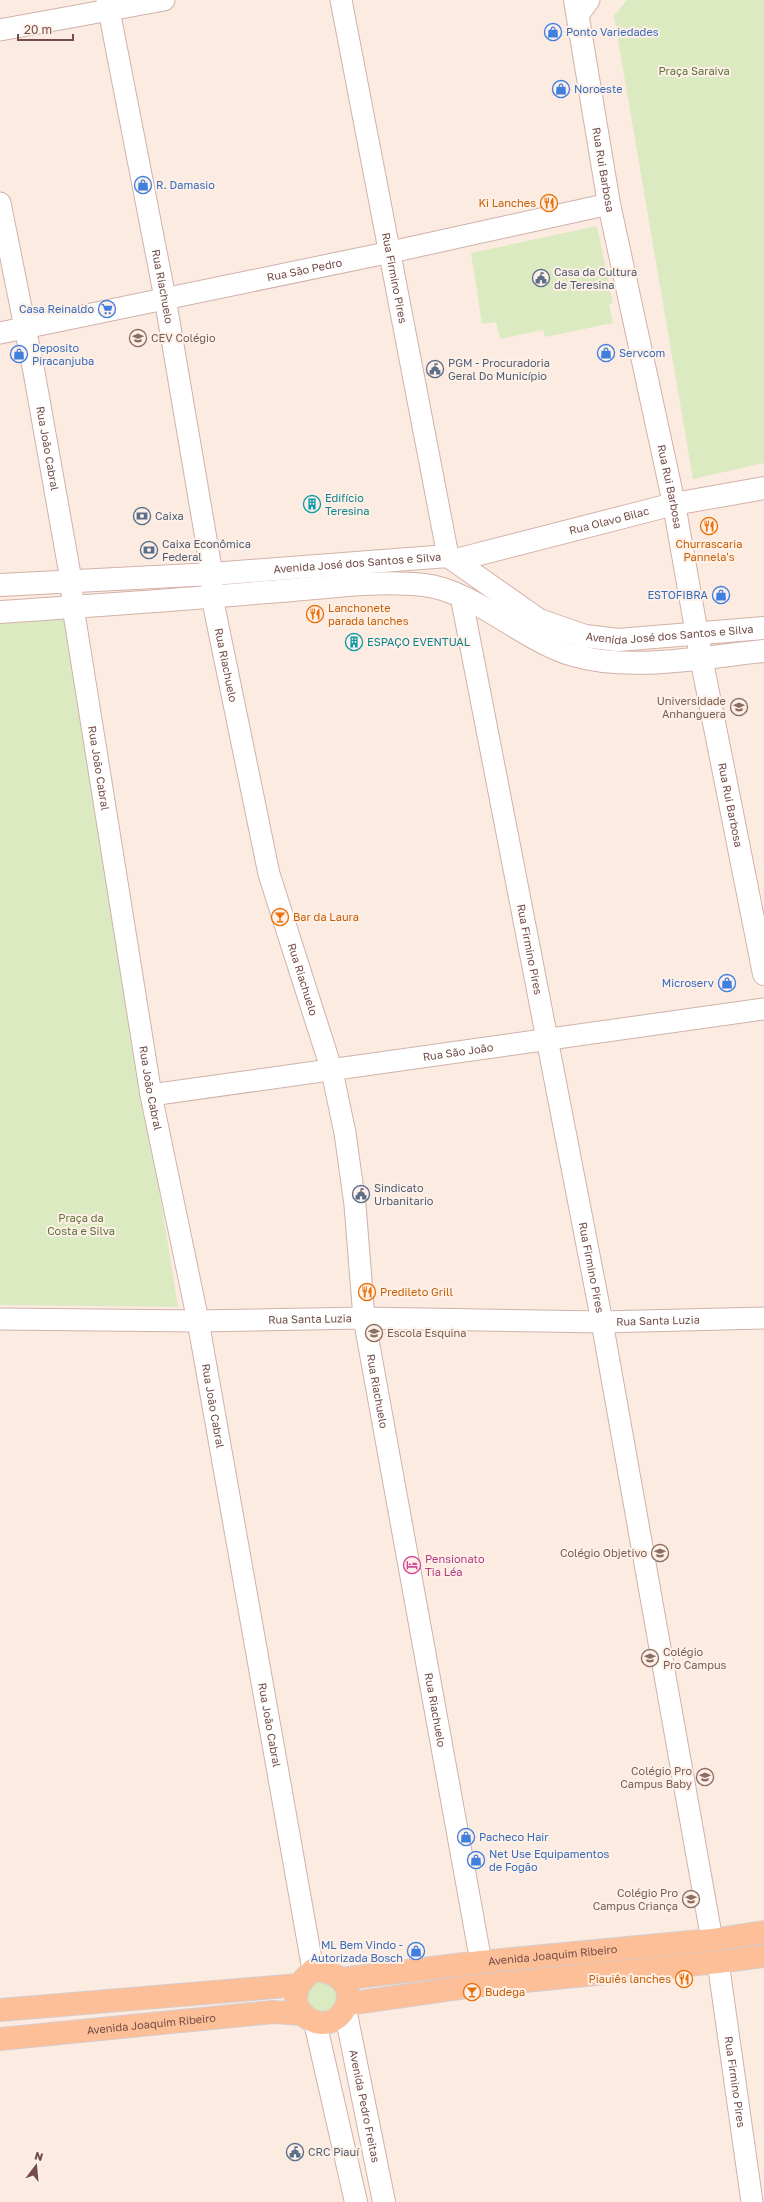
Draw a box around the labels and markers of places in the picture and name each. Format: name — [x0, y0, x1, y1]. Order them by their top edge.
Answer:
shop icon: Ponto Variedades — [543, 22, 563, 42]
place label: Ponto Variedades — [566, 25, 659, 38]
shop icon: Noroeste — [551, 79, 571, 99]
place label: Noroeste — [574, 82, 623, 95]
shop icon: R. Damasio — [133, 175, 153, 195]
place label: R. Damasio — [156, 178, 215, 191]
restaurant icon: Ki Lanches — [539, 193, 559, 213]
place label: Ki Lanches — [478, 196, 536, 209]
place label: Casa da Cultura de Teresina — [554, 265, 637, 291]
public building icon: Casa da Cultura de Teresina — [531, 268, 551, 288]
supermarket icon: Casa Reinaldo — [97, 299, 117, 319]
place label: Casa Reinaldo — [19, 302, 94, 315]
school or university icon: CEV Colégio — [128, 328, 148, 348]
place label: CEV Colégio — [151, 331, 216, 344]
place label: Deposito Piracanjuba — [32, 341, 94, 367]
shop icon: Servcom — [596, 343, 616, 363]
shop icon: Deposito Piracanjuba — [9, 344, 29, 364]
place label: Servcom — [619, 346, 665, 359]
place label: PGM - Procuradoria Geral Do Município — [448, 356, 550, 382]
public building icon: PGM - Procuradoria Geral Do Município — [425, 359, 445, 379]
place label: Edifício Teresina — [325, 491, 370, 517]
building icon: Edifício Teresina — [302, 494, 322, 514]
bank icon: Caixa — [132, 506, 152, 526]
place label: Caixa — [155, 509, 184, 522]
restaurant icon: Churrascaria Pannela's — [699, 516, 719, 536]
place label: Caixa Econômica Federal — [162, 537, 251, 563]
place label: Churrascaria Pannela's — [675, 537, 743, 563]
bank icon: Caixa Econômica Federal — [139, 540, 159, 560]
shop icon: ESTOFIBRA — [711, 585, 731, 605]
place label: ESTOFIBRA — [647, 588, 709, 601]
place label: Lanchonete parada lanches — [328, 601, 409, 627]
restaurant icon: Lanchonete parada lanches — [305, 604, 325, 624]
building icon: ESPAÇO EVENTUAL — [344, 632, 364, 652]
place label: ESPAÇO EVENTUAL — [367, 635, 471, 648]
place label: Universidade Anhanguera — [657, 694, 726, 720]
school or university icon: Universidade Anhanguera — [729, 697, 749, 717]
bar icon: Bar da Laura — [270, 907, 290, 927]
place label: Bar da Laura — [293, 910, 359, 923]
shop icon: Microserv — [717, 973, 737, 993]
place label: Microserv — [662, 976, 714, 989]
place label: Sindicato Urbanitario — [374, 1181, 434, 1207]
public building icon: Sindicato Urbanitario — [351, 1184, 371, 1204]
restaurant icon: Predileto Grill — [357, 1282, 377, 1302]
place label: Predileto Grill — [380, 1285, 454, 1298]
school or university icon: Escola Esquina — [364, 1323, 384, 1343]
place label: Escola Esquina — [387, 1326, 467, 1339]
school or university icon: Colégio Objetivo — [650, 1543, 670, 1563]
place label: Colégio Objetivo — [560, 1546, 647, 1559]
place label: Pensionato Tia Léa — [425, 1552, 485, 1578]
hotel icon: Pensionato Tia Léa — [402, 1555, 422, 1575]
place label: Colégio Pro Campus — [663, 1645, 727, 1671]
school or university icon: Colégio Pro Campus — [640, 1648, 660, 1668]
place label: Colégio Pro Campus Baby — [620, 1764, 692, 1790]
school or university icon: Colégio Pro Campus Baby — [695, 1767, 715, 1787]
shop icon: Pacheco Hair — [456, 1827, 476, 1847]
place label: Pacheco Hair — [479, 1830, 549, 1843]
place label: Net Use Equipamentos de Fogão — [489, 1847, 610, 1873]
shop icon: Net Use Equipamentos de Fogão — [466, 1850, 486, 1870]
place label: Colégio Pro Campus Criança — [593, 1886, 678, 1912]
school or university icon: Colégio Pro Campus Criança — [681, 1889, 701, 1909]
place label: ML Bem Vindo - Autorizada Bosch — [311, 1938, 403, 1964]
shop icon: ML Bem Vindo - Autorizada Bosch — [406, 1941, 426, 1961]
restaurant icon: Piauiês lanches — [674, 1969, 694, 1989]
place label: Piauiês lanches — [589, 1972, 671, 1985]
bar icon: Budega — [462, 1982, 482, 2002]
place label: Budega — [485, 1985, 525, 1998]
public building icon: CRC Piauí — [285, 2142, 305, 2162]
place label: CRC Piauí — [308, 2145, 360, 2158]

